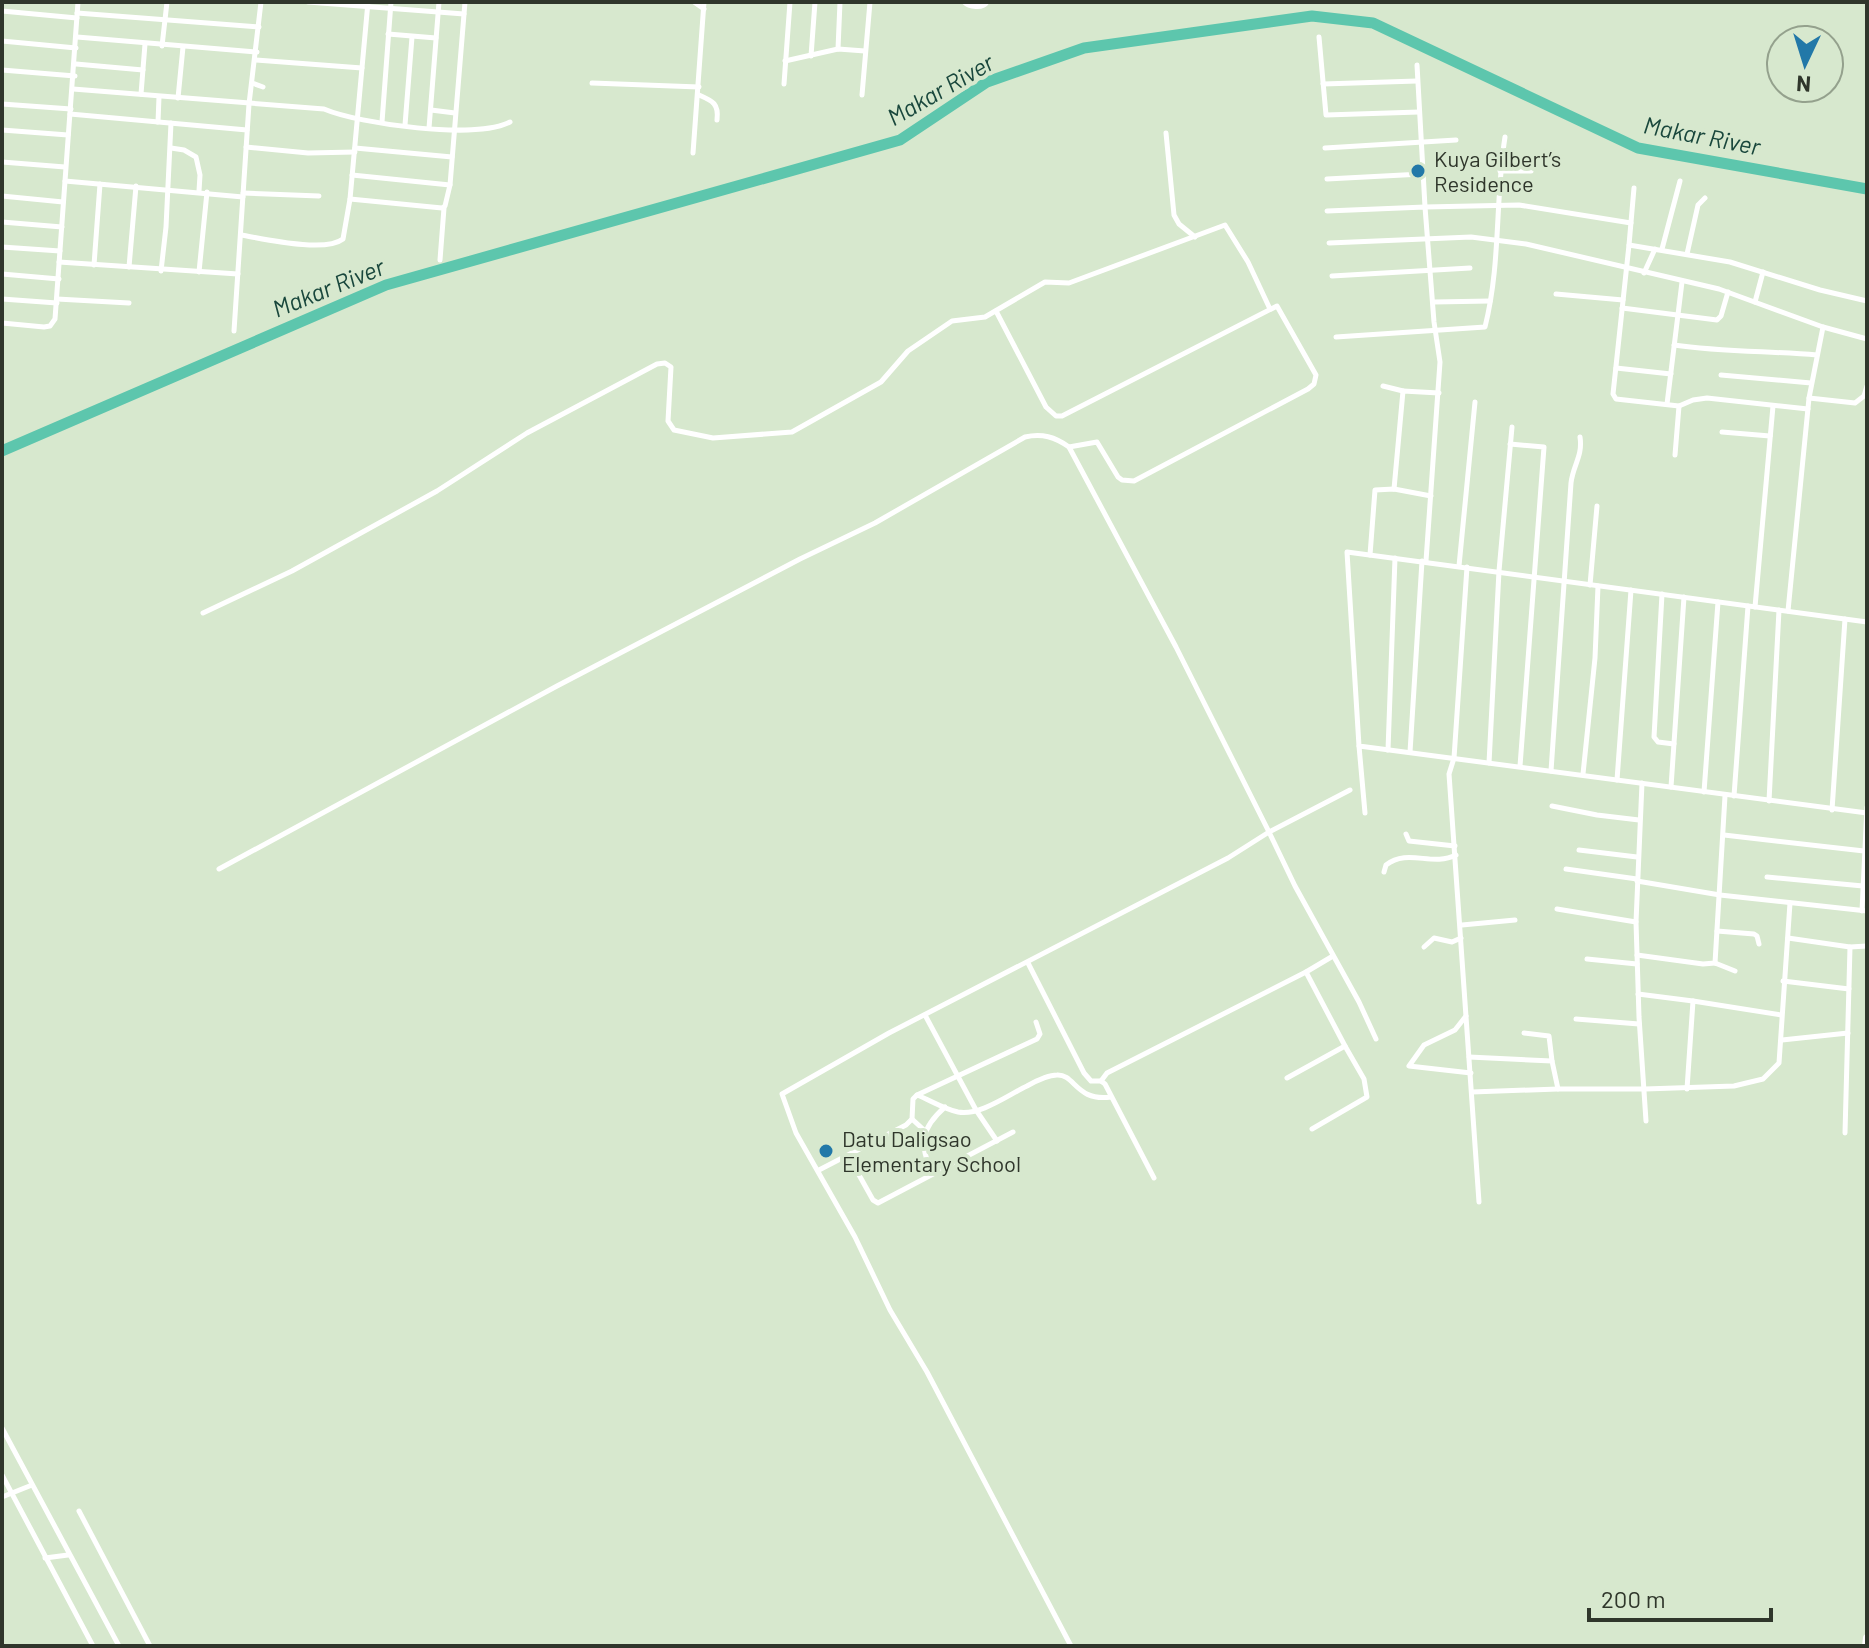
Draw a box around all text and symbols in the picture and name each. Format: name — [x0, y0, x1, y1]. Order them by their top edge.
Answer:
north arrow — [1765, 24, 1845, 104]
water label: Makar River — [882, 46, 1000, 131]
text: N — [1795, 71, 1812, 98]
water label: Makar River — [1641, 109, 1764, 161]
place label: Kuya Gilbert’s Residence — [1434, 145, 1561, 196]
marker: Kuya Gilbert’s Residence — [1409, 162, 1427, 180]
water label: Makar River — [268, 251, 390, 323]
place label: Datu Daligsao Elementary School — [842, 1125, 1021, 1176]
marker: Datu Daligsao Elementary School — [817, 1142, 835, 1160]
scale bar — [1589, 1572, 1771, 1622]
text: 200 m — [1601, 1584, 1666, 1613]

